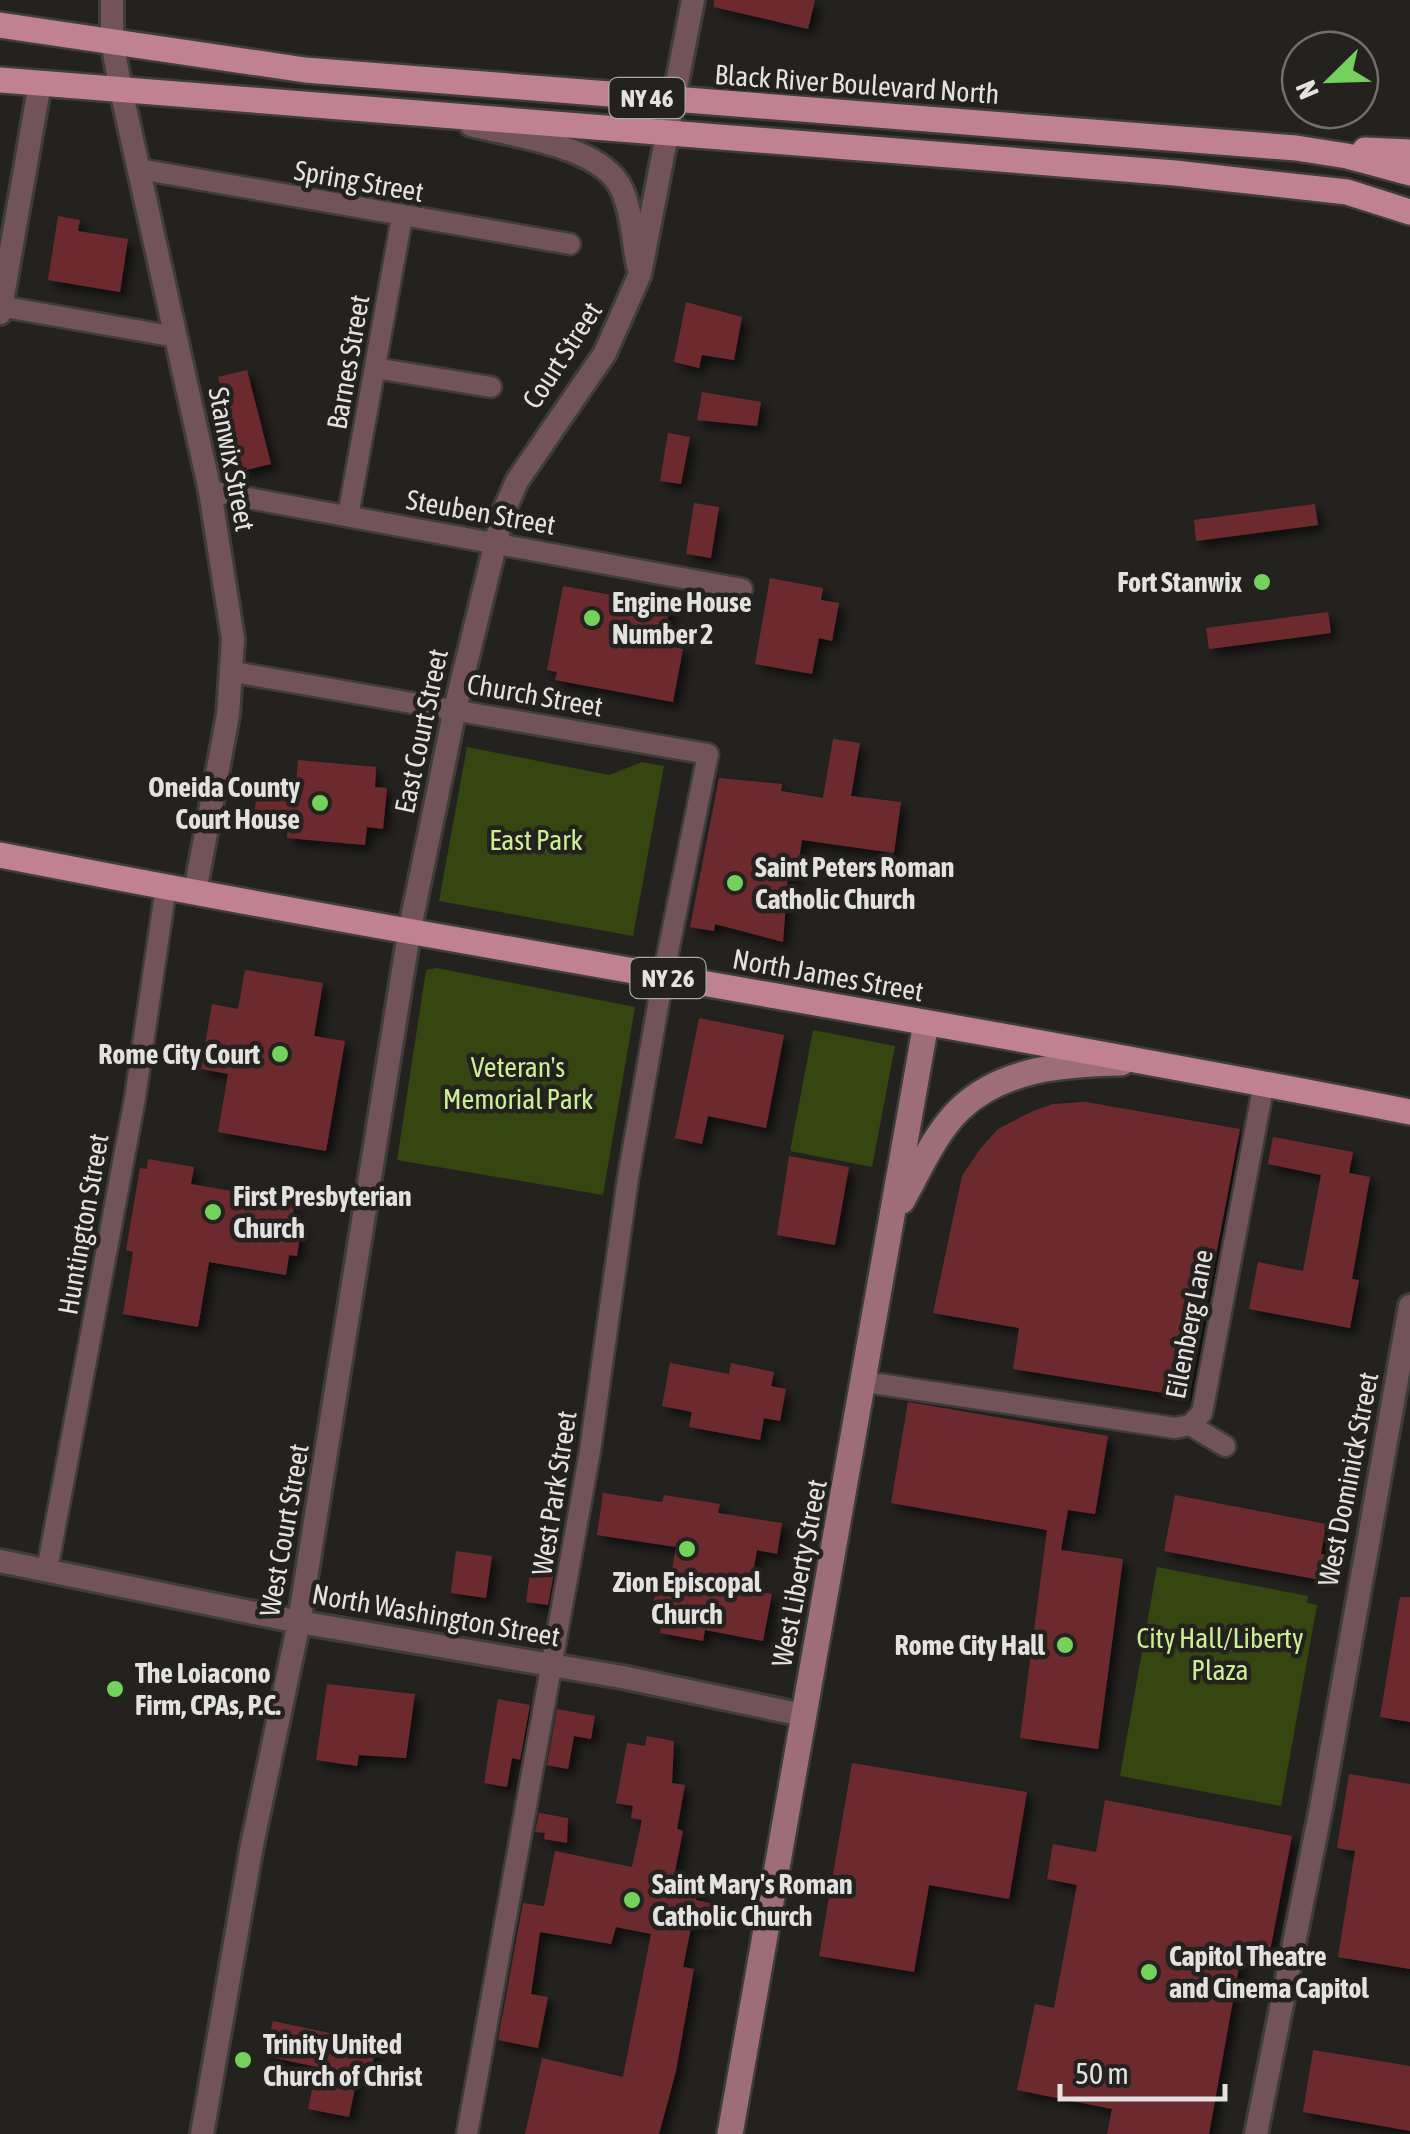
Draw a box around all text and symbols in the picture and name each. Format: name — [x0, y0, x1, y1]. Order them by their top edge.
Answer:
north arrow — [1280, 30, 1380, 130]
street label: Black River Boulevard North — [714, 58, 1000, 110]
text: N — [1289, 76, 1325, 104]
road number: NY 46 — [610, 78, 684, 118]
street label: Spring Street — [292, 154, 426, 208]
street label: Barnes Street — [320, 292, 376, 432]
street label: Court Street — [516, 296, 608, 414]
street label: Stanwix Street — [202, 384, 262, 534]
street label: Steuben Street — [404, 483, 558, 541]
place label: Fort Stanwix — [1117, 566, 1242, 598]
marker: Fort Stanwix — [1251, 571, 1273, 593]
place label: Engine House Number 2 — [612, 586, 752, 650]
marker: Engine House Number 2 — [581, 607, 603, 629]
street label: East Court Street — [388, 646, 454, 816]
street label: Church Street — [465, 667, 605, 723]
place label: Oneida County Court House — [148, 771, 300, 835]
marker: Oneida County Court House — [309, 792, 331, 814]
park label: East Park — [489, 824, 583, 856]
place label: Saint Peters Roman Catholic Church — [755, 851, 954, 915]
marker: Saint Peters Roman Catholic Church — [724, 872, 746, 894]
street label: North James Street — [730, 942, 926, 1008]
road number: NY 26 — [630, 958, 706, 998]
place label: Rome City Court — [98, 1038, 260, 1070]
marker: Rome City Court — [269, 1043, 291, 1065]
park label: Veteran's Memorial Park — [443, 1051, 593, 1115]
street label: Huntington Street — [51, 1131, 115, 1317]
place label: First Presbyterian Church — [233, 1180, 412, 1244]
marker: First Presbyterian Church — [202, 1201, 224, 1223]
street label: Eilenberg Lane — [1159, 1247, 1219, 1401]
street label: West Dominick Street — [1312, 1369, 1384, 1589]
street label: West Park Street — [525, 1409, 583, 1577]
street label: West Court Street — [253, 1441, 315, 1619]
street label: West Liberty Street — [765, 1477, 833, 1669]
marker: Zion Episcopal Church — [676, 1538, 698, 1560]
place label: Zion Episcopal Church — [613, 1566, 762, 1630]
street label: North Washington Street — [310, 1577, 562, 1653]
park label: City Hall/Liberty Plaza — [1137, 1622, 1303, 1686]
place label: Rome City Hall — [895, 1629, 1046, 1661]
marker: Rome City Hall — [1054, 1634, 1076, 1656]
place label: The Loiacono Firm, CPAs, P.C. — [135, 1657, 281, 1721]
marker: The Loiacono Firm, CPAs, P.C. — [104, 1678, 126, 1700]
place label: Saint Mary's Roman Catholic Church — [652, 1868, 853, 1932]
marker: Saint Mary's Roman Catholic Church — [621, 1889, 643, 1911]
place label: Capitol Theatre and Cinema Capitol — [1169, 1940, 1369, 2004]
marker: Capitol Theatre and Cinema Capitol — [1138, 1961, 1160, 1983]
place label: Trinity United Church of Christ — [263, 2028, 422, 2092]
scale bar — [1060, 2039, 1225, 2101]
marker: Trinity United Church of Christ — [232, 2049, 254, 2071]
text: 50 m — [1075, 2056, 1129, 2090]

